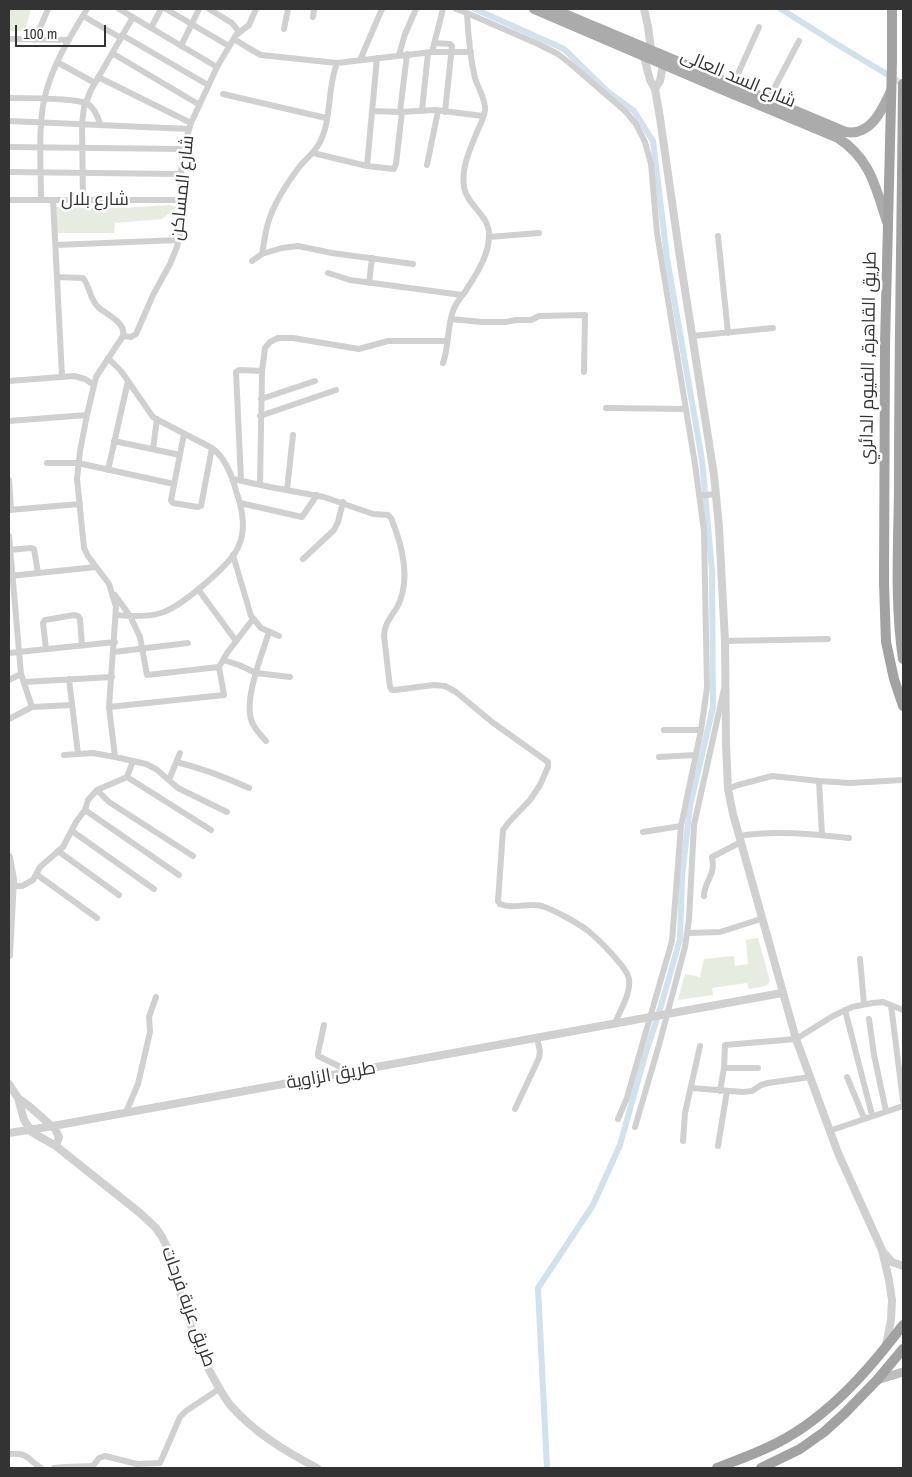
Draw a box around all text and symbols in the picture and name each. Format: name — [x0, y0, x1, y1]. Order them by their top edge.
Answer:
scale bar — [18, 15, 109, 47]
text: 100 m — [23, 23, 57, 44]
street label: شارع السد العالى — [677, 45, 799, 113]
street label: شارع المساكن — [167, 134, 199, 242]
street label: شارع بلال — [61, 189, 129, 211]
street label: طريق القاهرة, الفيوم الدائري — [856, 251, 882, 465]
street label: طريق الزاوية — [285, 1058, 377, 1094]
street label: طريق عزبة فرحات — [156, 1244, 220, 1370]

